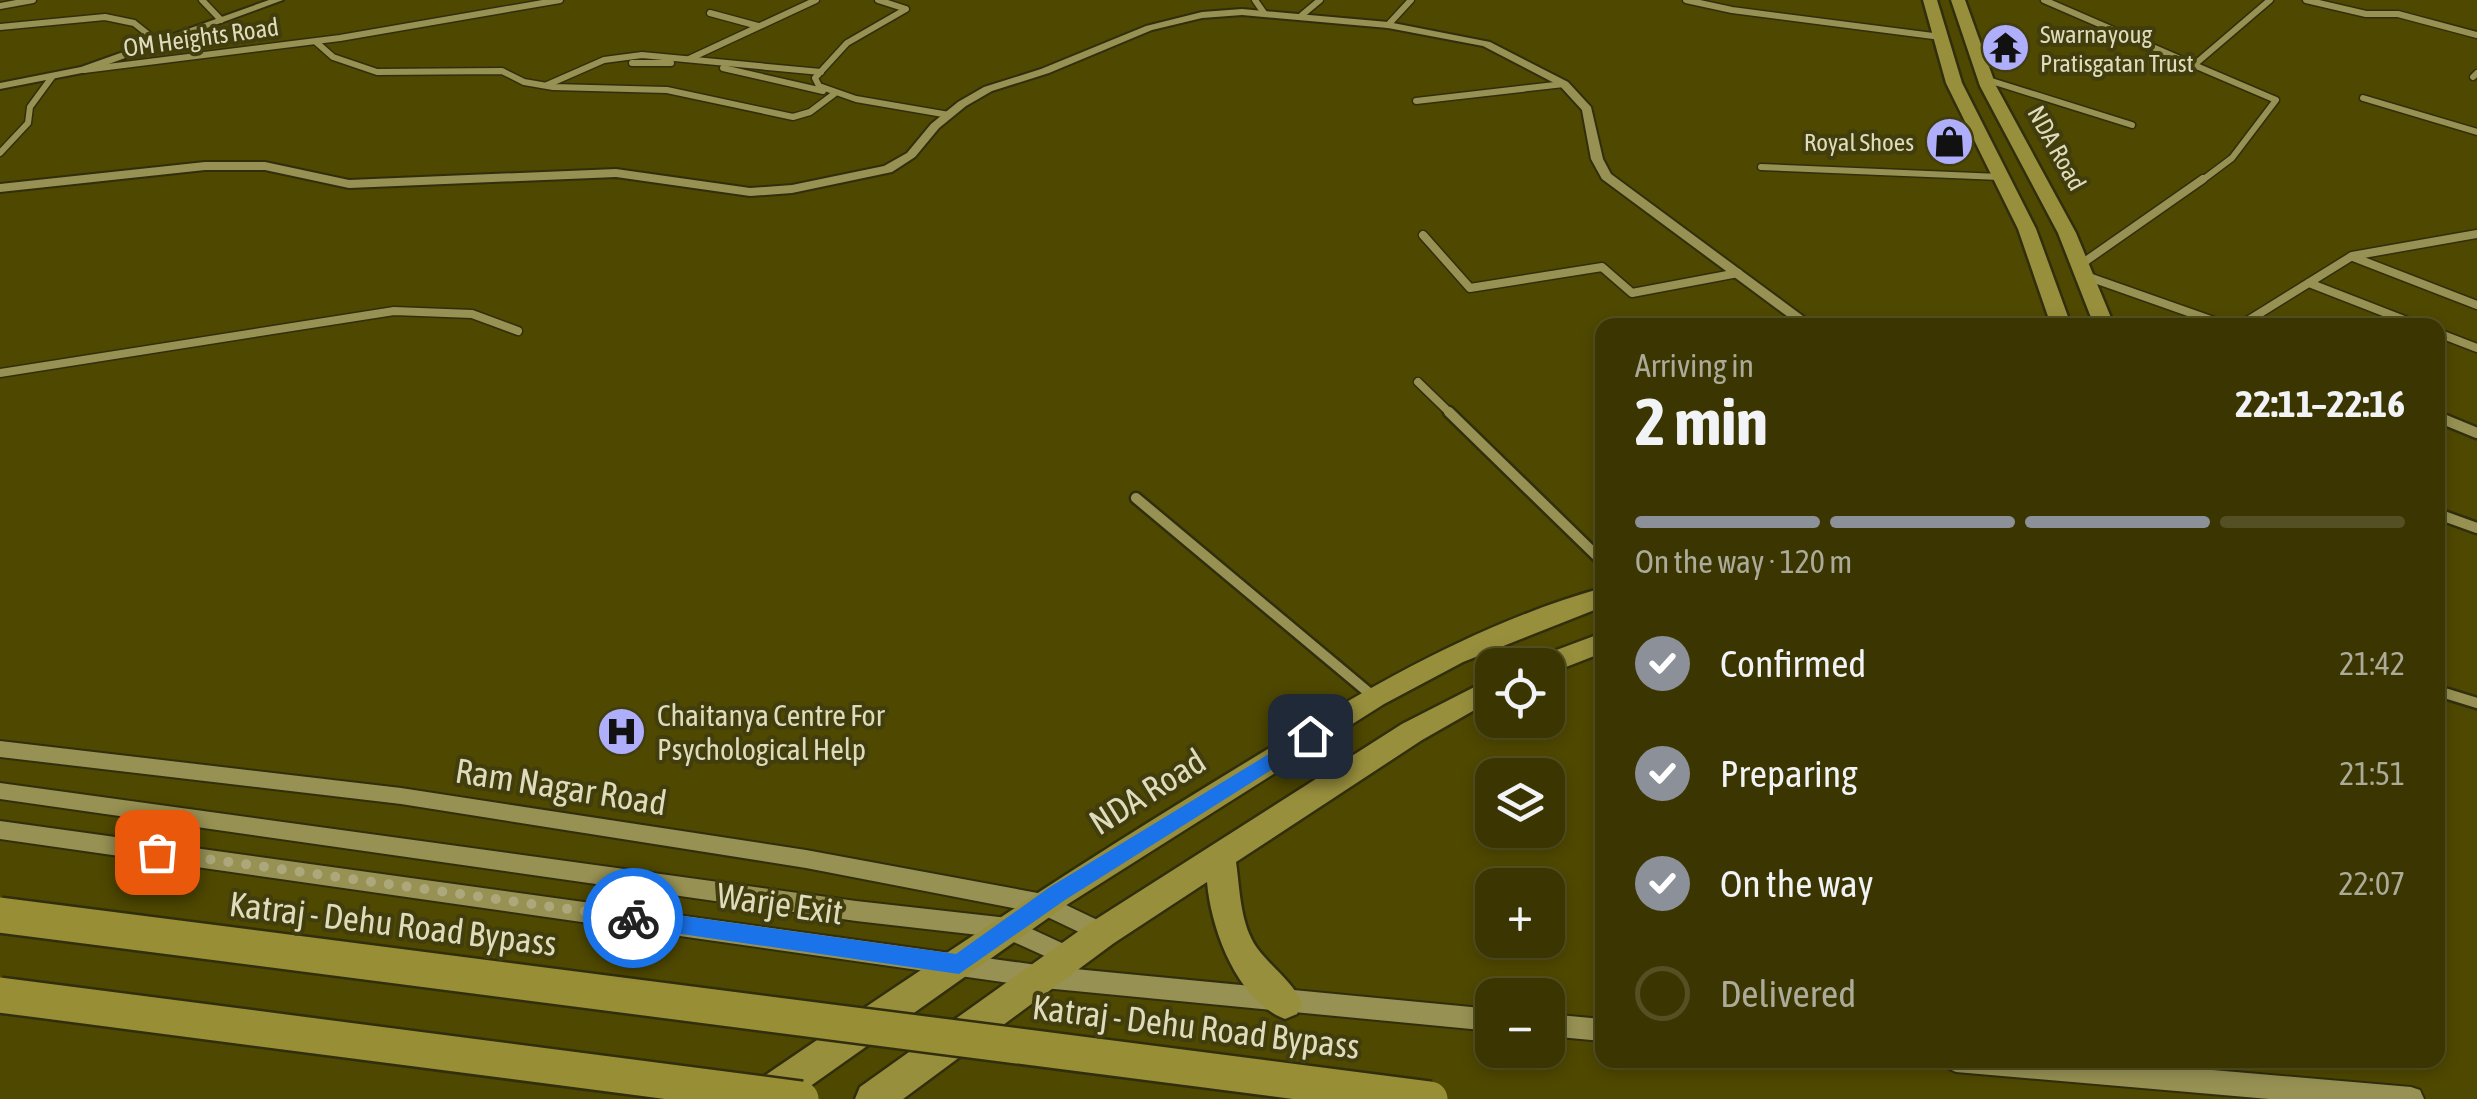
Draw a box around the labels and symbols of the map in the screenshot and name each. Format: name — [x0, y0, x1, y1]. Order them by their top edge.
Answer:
street label: OM Heights Road — [122, 12, 280, 62]
place label: Swarnayoug Pratisgatan Trust — [2040, 20, 2194, 77]
temple icon: Swarnayoug Pratisgatan Trust — [1979, 22, 2031, 74]
street label: NDA Road — [2022, 101, 2092, 195]
shop icon: Royal Shoes — [1923, 116, 1975, 168]
place label: Royal Shoes — [1804, 128, 1914, 156]
pin — [1268, 694, 1353, 779]
place label: Chaitanya Centre For Psychological Help — [657, 698, 886, 766]
hospital icon: Chaitanya Centre For Psychological Help — [596, 706, 648, 758]
street label: NDA Road — [1082, 740, 1212, 842]
street label: Ram Nagar Road — [453, 750, 669, 822]
pin — [115, 810, 200, 895]
courier — [583, 868, 683, 968]
street label: Warje Exit — [714, 874, 846, 932]
street label: Katraj - Dehu Road Bypass — [227, 883, 559, 963]
street label: Katraj - Dehu Road Bypass — [1030, 986, 1362, 1066]

